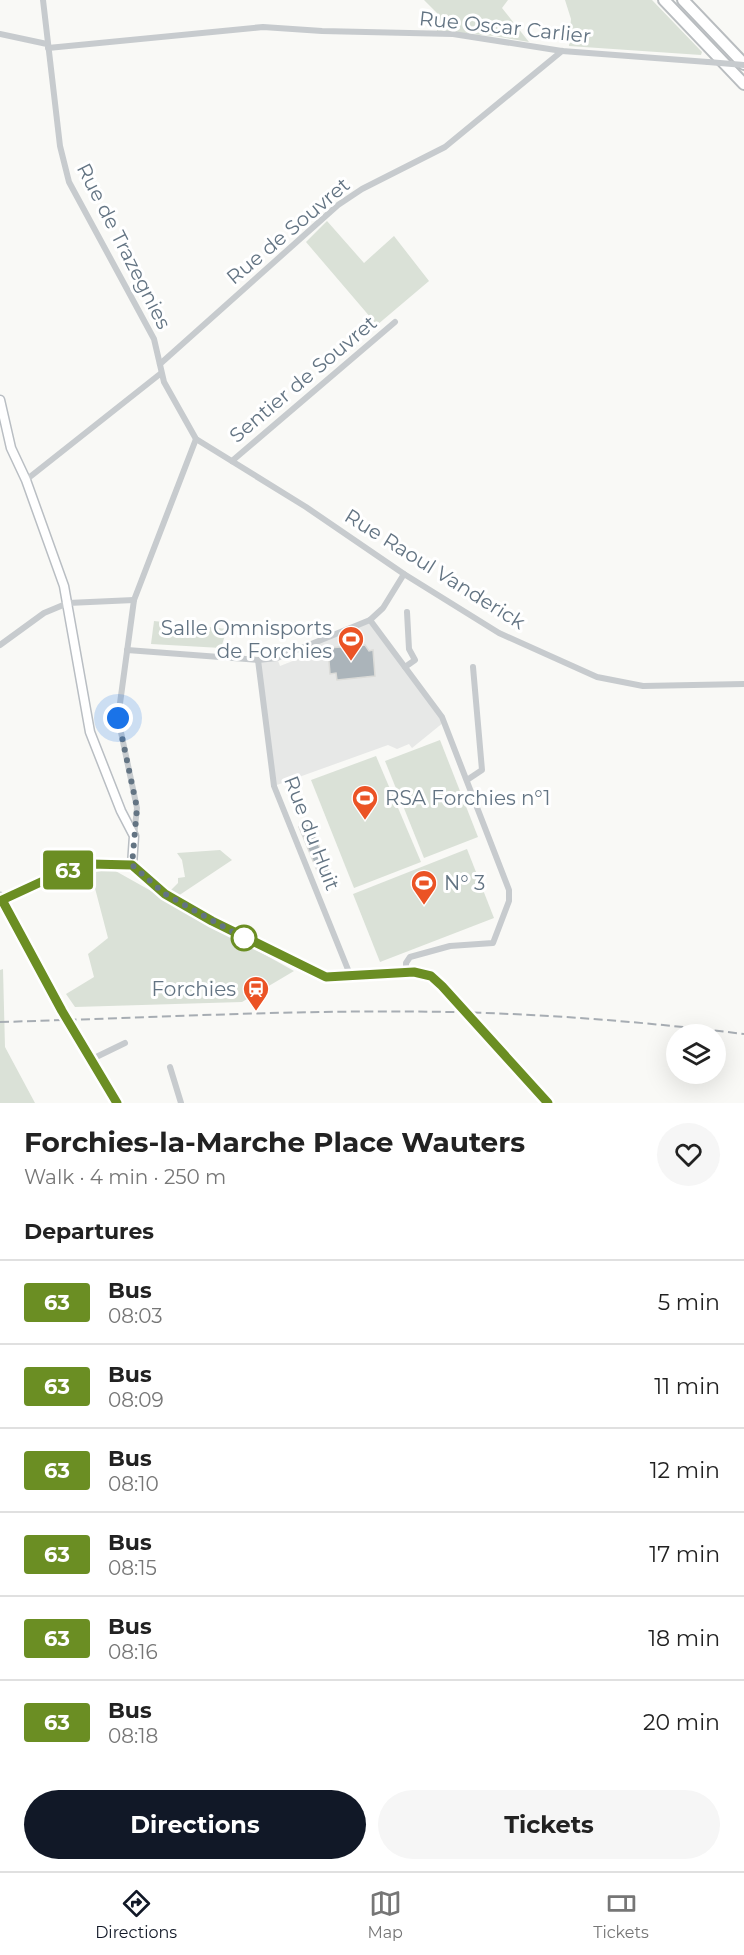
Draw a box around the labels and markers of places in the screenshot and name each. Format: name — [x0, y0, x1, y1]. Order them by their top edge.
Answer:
place label: Salle Omnisports de Forchies — [161, 616, 332, 663]
sports icon: Salle Omnisports de Forchies — [336, 624, 366, 662]
sports icon: RSA Forchies n°1 — [350, 783, 380, 821]
place label: RSA Forchies n°1 — [385, 786, 551, 810]
sports icon: N° 3 — [409, 868, 439, 906]
place label: N° 3 — [444, 871, 485, 895]
unlabelled marker — [231, 925, 257, 951]
station icon: Forchies — [241, 974, 271, 1012]
place label: Forchies — [152, 977, 236, 1001]

